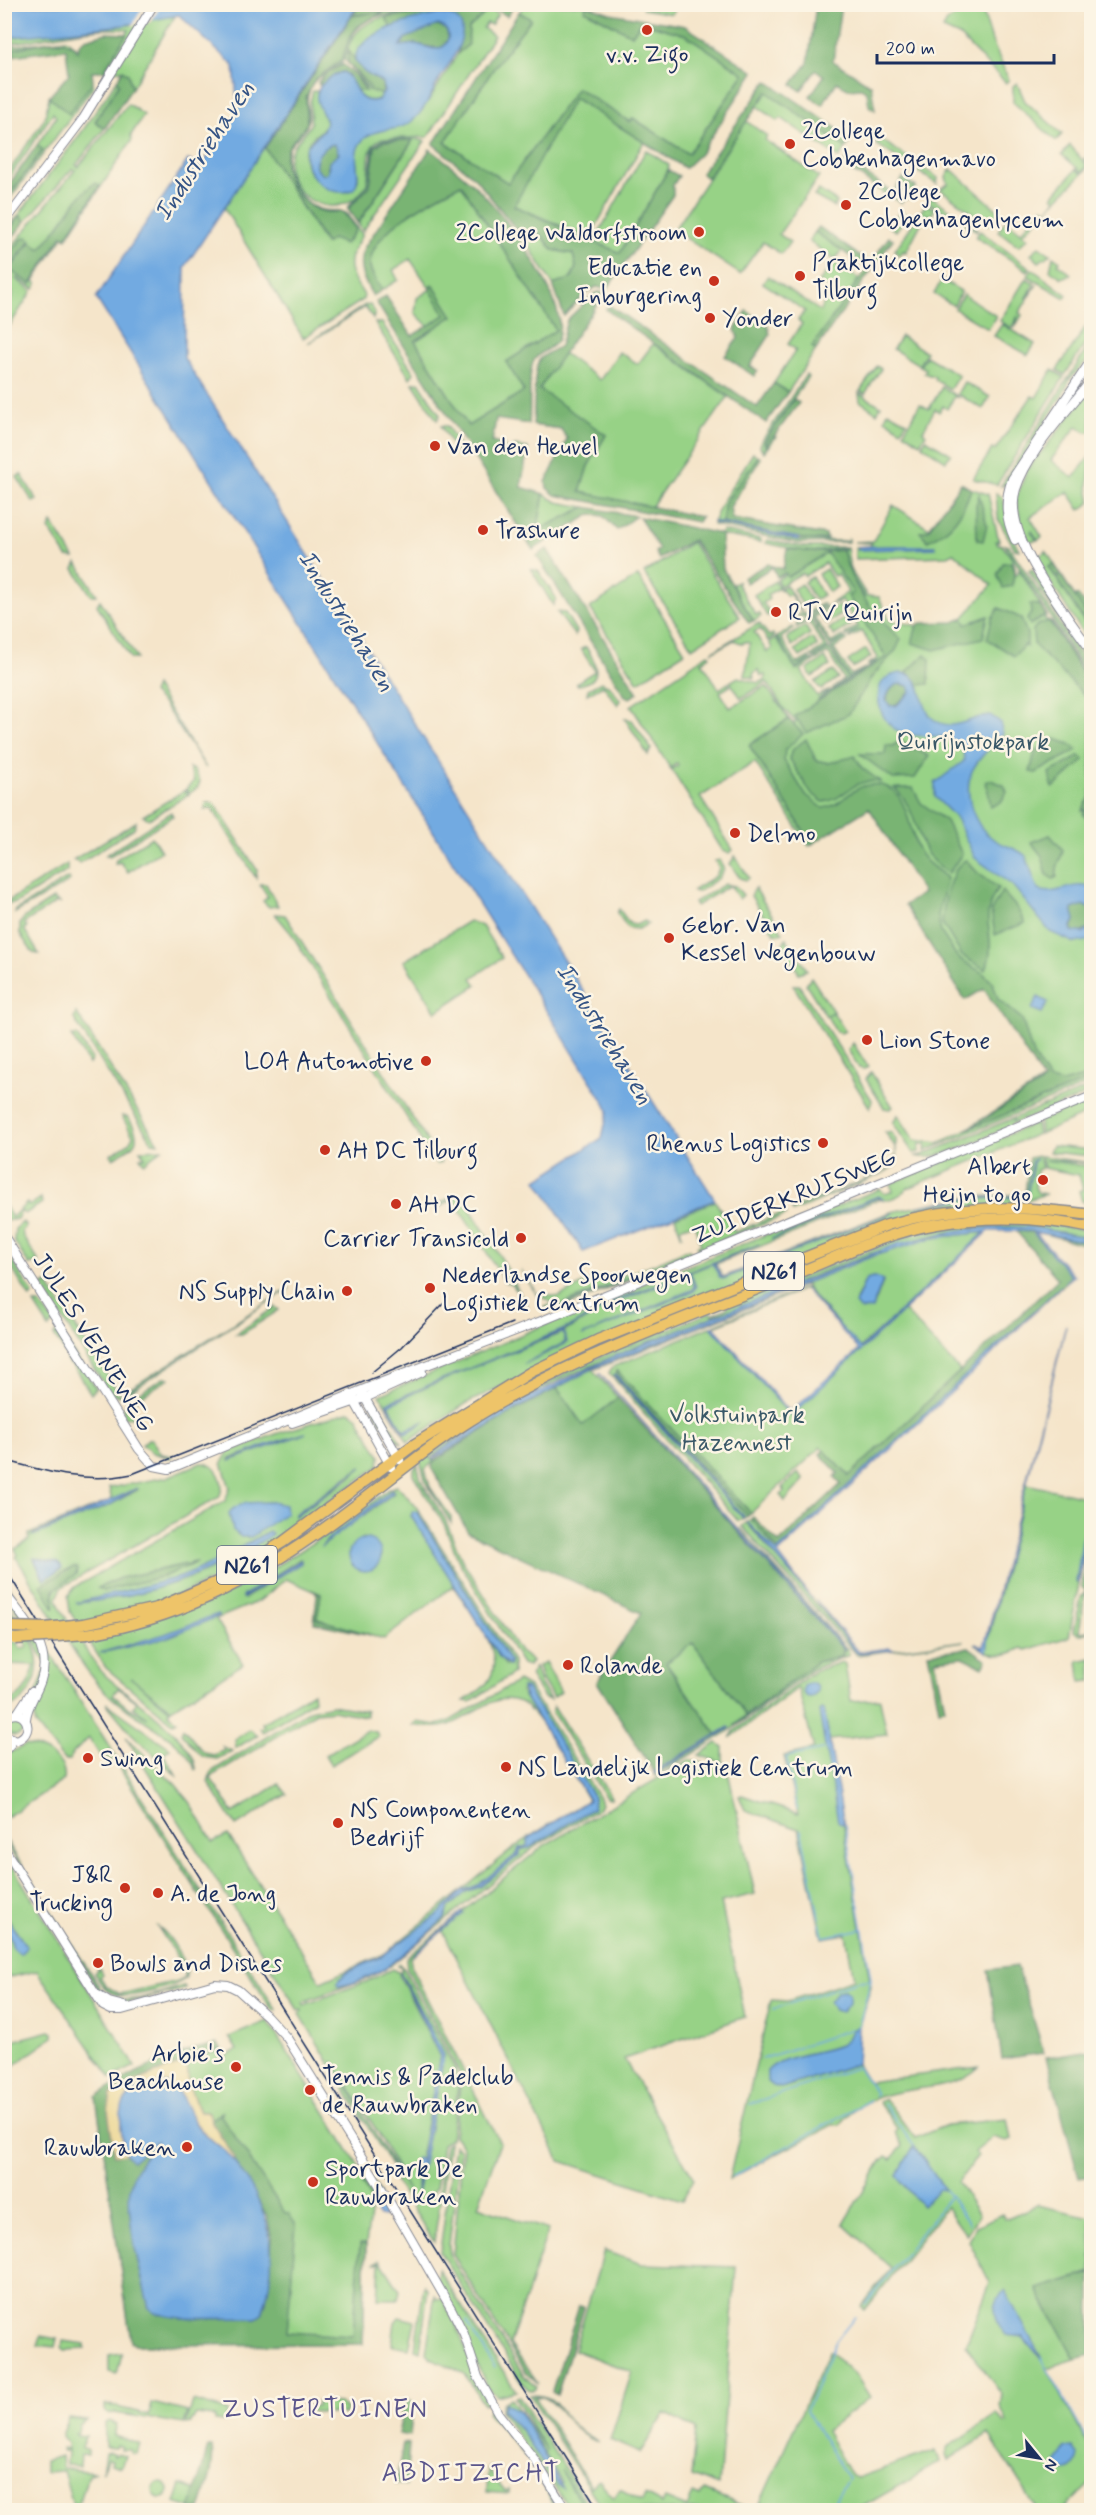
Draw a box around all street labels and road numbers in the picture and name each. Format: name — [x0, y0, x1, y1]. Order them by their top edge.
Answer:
street label: ZUIDERKRUISWEG — [688, 1142, 901, 1253]
street label: JULES VERNEWEG — [25, 1247, 161, 1438]
road number: N261 — [744, 1252, 804, 1290]
road number: N261 — [217, 1546, 277, 1584]

